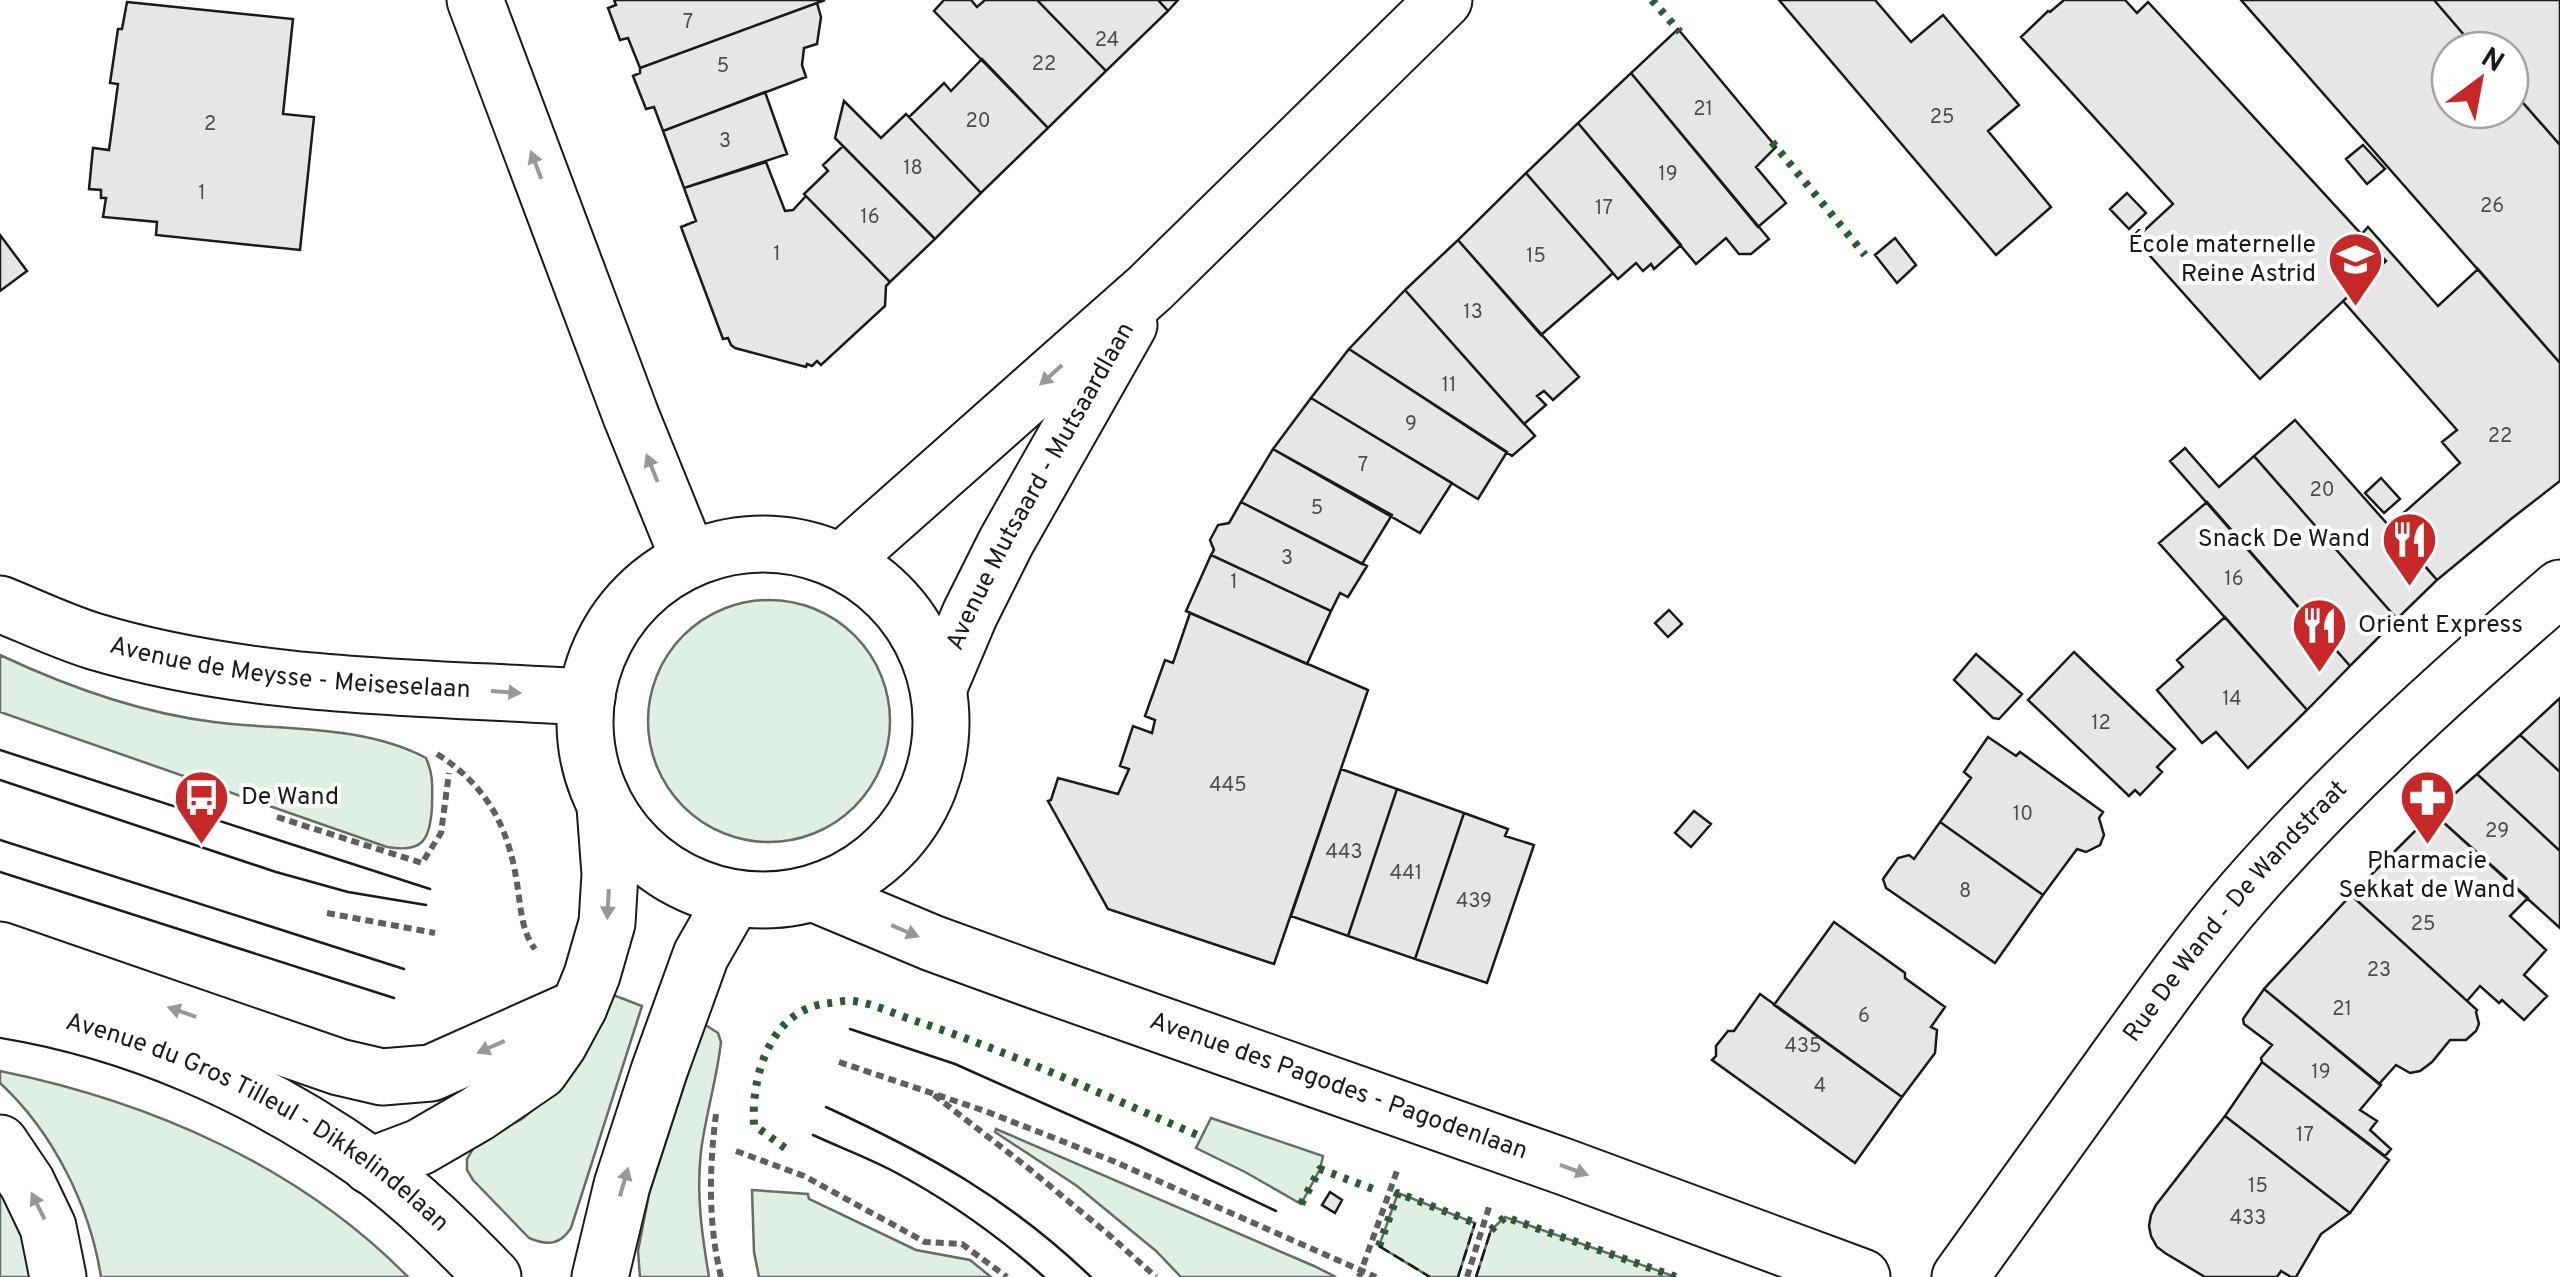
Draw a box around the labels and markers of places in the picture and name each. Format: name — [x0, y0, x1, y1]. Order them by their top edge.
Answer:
place label: École maternelle Reine Astrid — [2128, 229, 2316, 291]
school or university icon: École maternelle Reine Astrid — [2325, 230, 2385, 309]
restaurant icon: Snack De Wand — [2379, 510, 2439, 589]
place label: Snack De Wand — [2198, 524, 2370, 556]
restaurant icon: Orient Express — [2289, 596, 2349, 675]
place label: Orient Express — [2358, 610, 2523, 642]
bus stop icon: De Wand — [172, 768, 232, 847]
pharmacy icon: Pharmacie Sekkat de Wand — [2397, 768, 2457, 847]
place label: De Wand — [241, 782, 339, 814]
place label: Pharmacie Sekkat de Wand — [2338, 846, 2516, 907]

